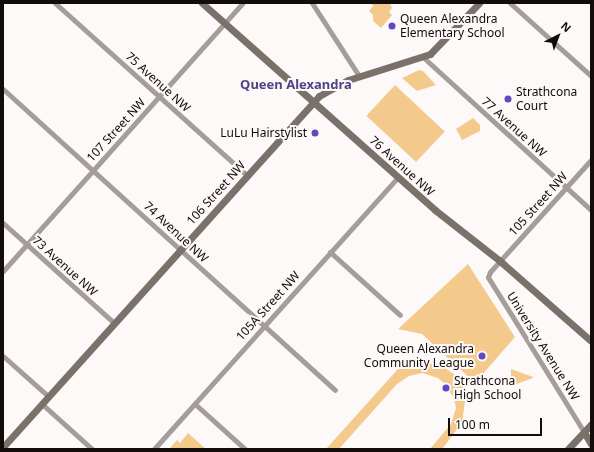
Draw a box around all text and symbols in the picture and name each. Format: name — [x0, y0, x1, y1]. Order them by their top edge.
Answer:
place label: Queen Alexandra Elementary School — [400, 12, 505, 40]
north arrow — [538, 16, 578, 56]
text: N — [558, 18, 575, 35]
marker: Queen Alexandra Elementary School — [387, 21, 397, 31]
street label: 75 Avenue NW — [123, 49, 193, 115]
district label: Queen Alexandra — [240, 76, 352, 92]
place label: Strathcona Court — [516, 85, 577, 113]
street label: 77 Avenue NW — [479, 94, 549, 160]
marker: Strathcona Court — [503, 94, 513, 104]
street label: 107 Street NW — [84, 95, 148, 165]
place label: LuLu Hairstylist — [220, 126, 307, 140]
marker: LuLu Hairstylist — [310, 128, 320, 138]
street label: 76 Avenue NW — [367, 133, 437, 199]
street label: 106 Street NW — [184, 158, 248, 228]
street label: 105 Street NW — [506, 169, 570, 239]
street label: 74 Avenue NW — [141, 199, 211, 265]
street label: 73 Avenue NW — [30, 233, 100, 299]
street label: 105A Street NW — [233, 268, 303, 344]
street label: University Avenue NW — [504, 289, 582, 403]
place label: Queen Alexandra Community League — [364, 342, 474, 370]
marker: Queen Alexandra Community League — [477, 351, 487, 361]
place label: Strathcona High School — [454, 374, 521, 402]
marker: Strathcona High School — [441, 383, 451, 393]
scale bar — [450, 410, 544, 436]
text: 100 m — [455, 416, 490, 433]

